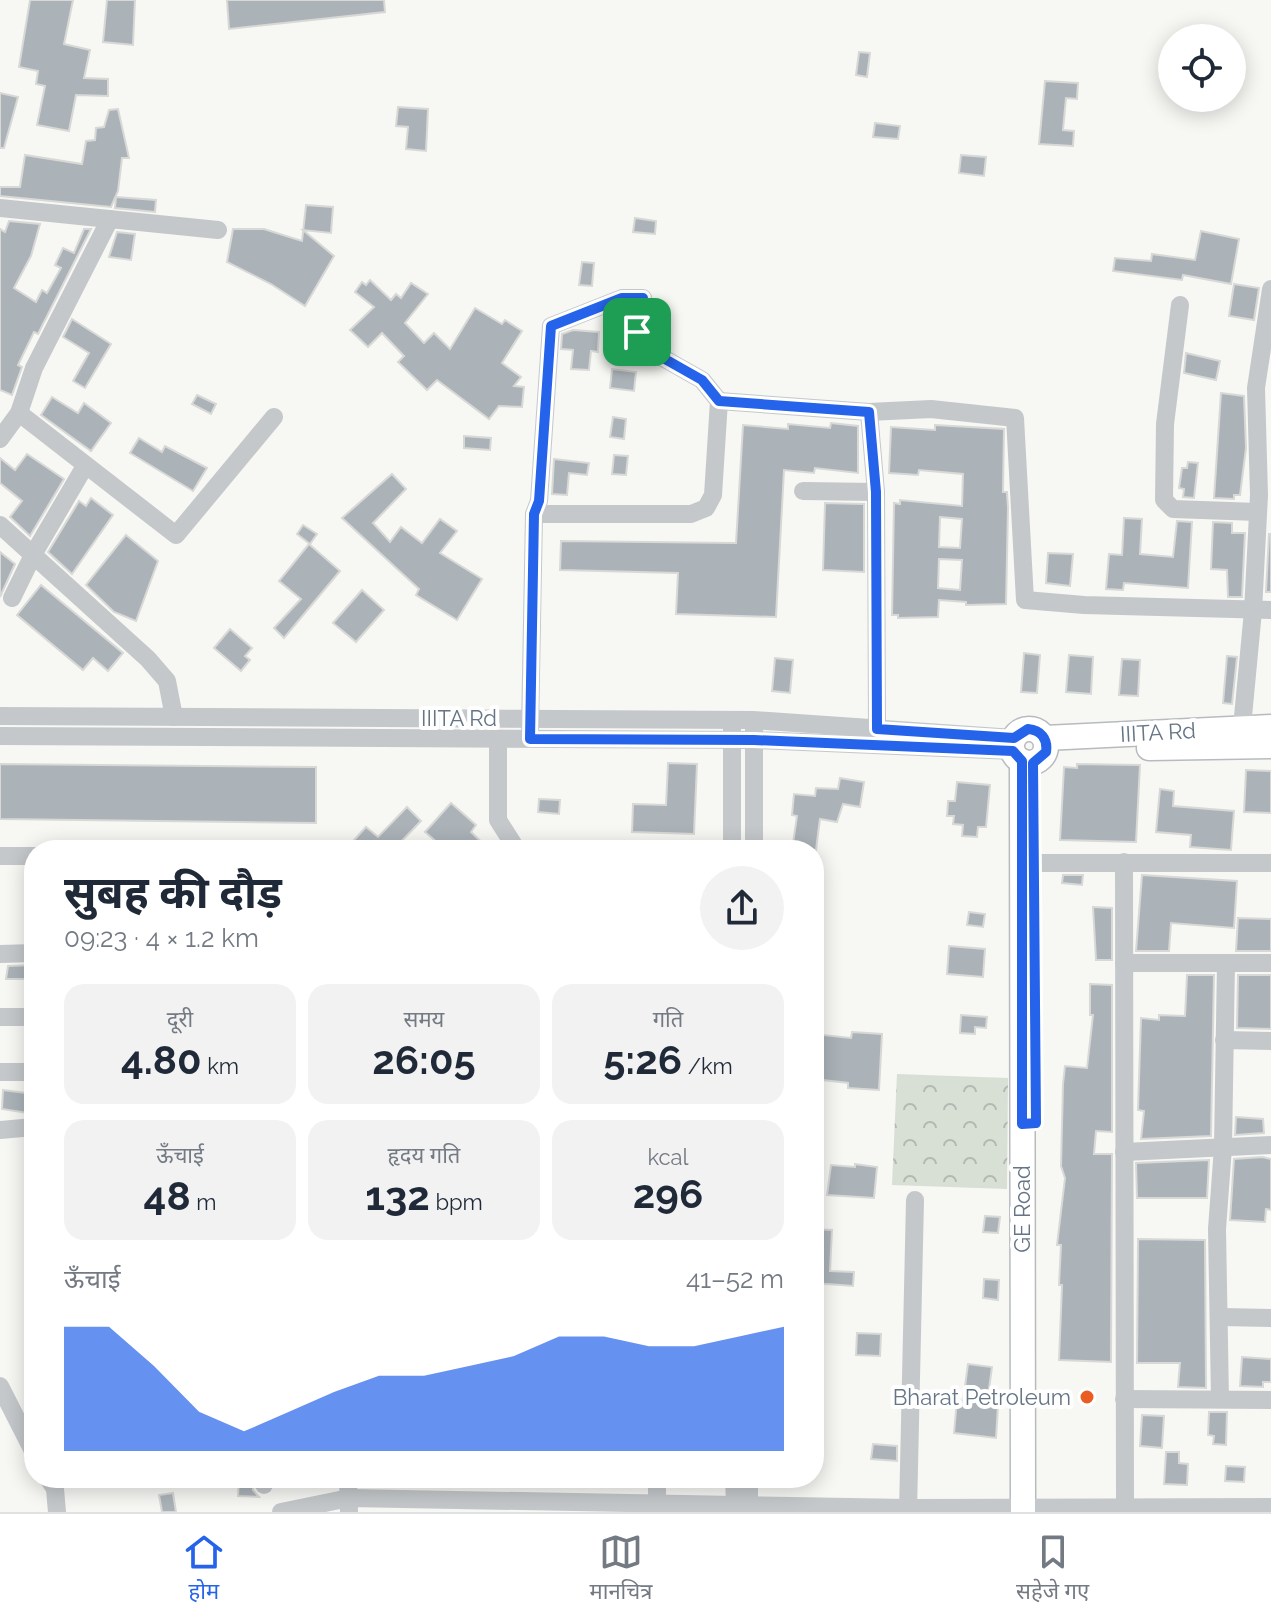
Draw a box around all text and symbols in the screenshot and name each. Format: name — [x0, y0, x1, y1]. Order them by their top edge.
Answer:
map controls — [1158, 24, 1246, 112]
button: locate — [1158, 24, 1246, 112]
pin — [603, 298, 671, 366]
icon: arrive — [615, 310, 659, 354]
street label: IIITA Rd — [421, 705, 497, 731]
street label: IIITA Rd — [1119, 717, 1197, 747]
button: share — [700, 866, 784, 950]
text: सुबह की दौड़ — [64, 867, 282, 918]
text: 09:23 · 4 × 1.2 km — [64, 923, 259, 953]
text: दूरी — [167, 1006, 193, 1032]
text: समय — [404, 1006, 444, 1032]
text: गति — [653, 1006, 683, 1032]
text: 4.80 — [121, 1036, 202, 1083]
text: 26:05 — [372, 1036, 476, 1083]
text: 5:26 — [603, 1036, 682, 1083]
text: km — [202, 1053, 239, 1079]
text: /km — [682, 1053, 733, 1079]
text: ऊँचाई — [156, 1142, 204, 1168]
text: हृदय गति — [388, 1142, 460, 1168]
text: kcal — [647, 1144, 689, 1170]
street label: GE Road — [1009, 1165, 1035, 1253]
text: 296 — [633, 1170, 703, 1217]
text: 48 — [144, 1172, 191, 1219]
text: 132 — [365, 1172, 430, 1219]
text: m — [191, 1189, 216, 1215]
text: bpm — [430, 1189, 483, 1215]
text: ऊँचाई — [64, 1264, 120, 1294]
text: 41–52 m — [686, 1264, 784, 1294]
place label: Bharat Petroleum — [893, 1384, 1071, 1410]
marker: Bharat Petroleum — [1078, 1388, 1096, 1406]
tab: होम — [182, 1530, 226, 1608]
tab: मानचित्र — [590, 1530, 652, 1608]
tab: सहेजे गए — [1016, 1530, 1089, 1608]

